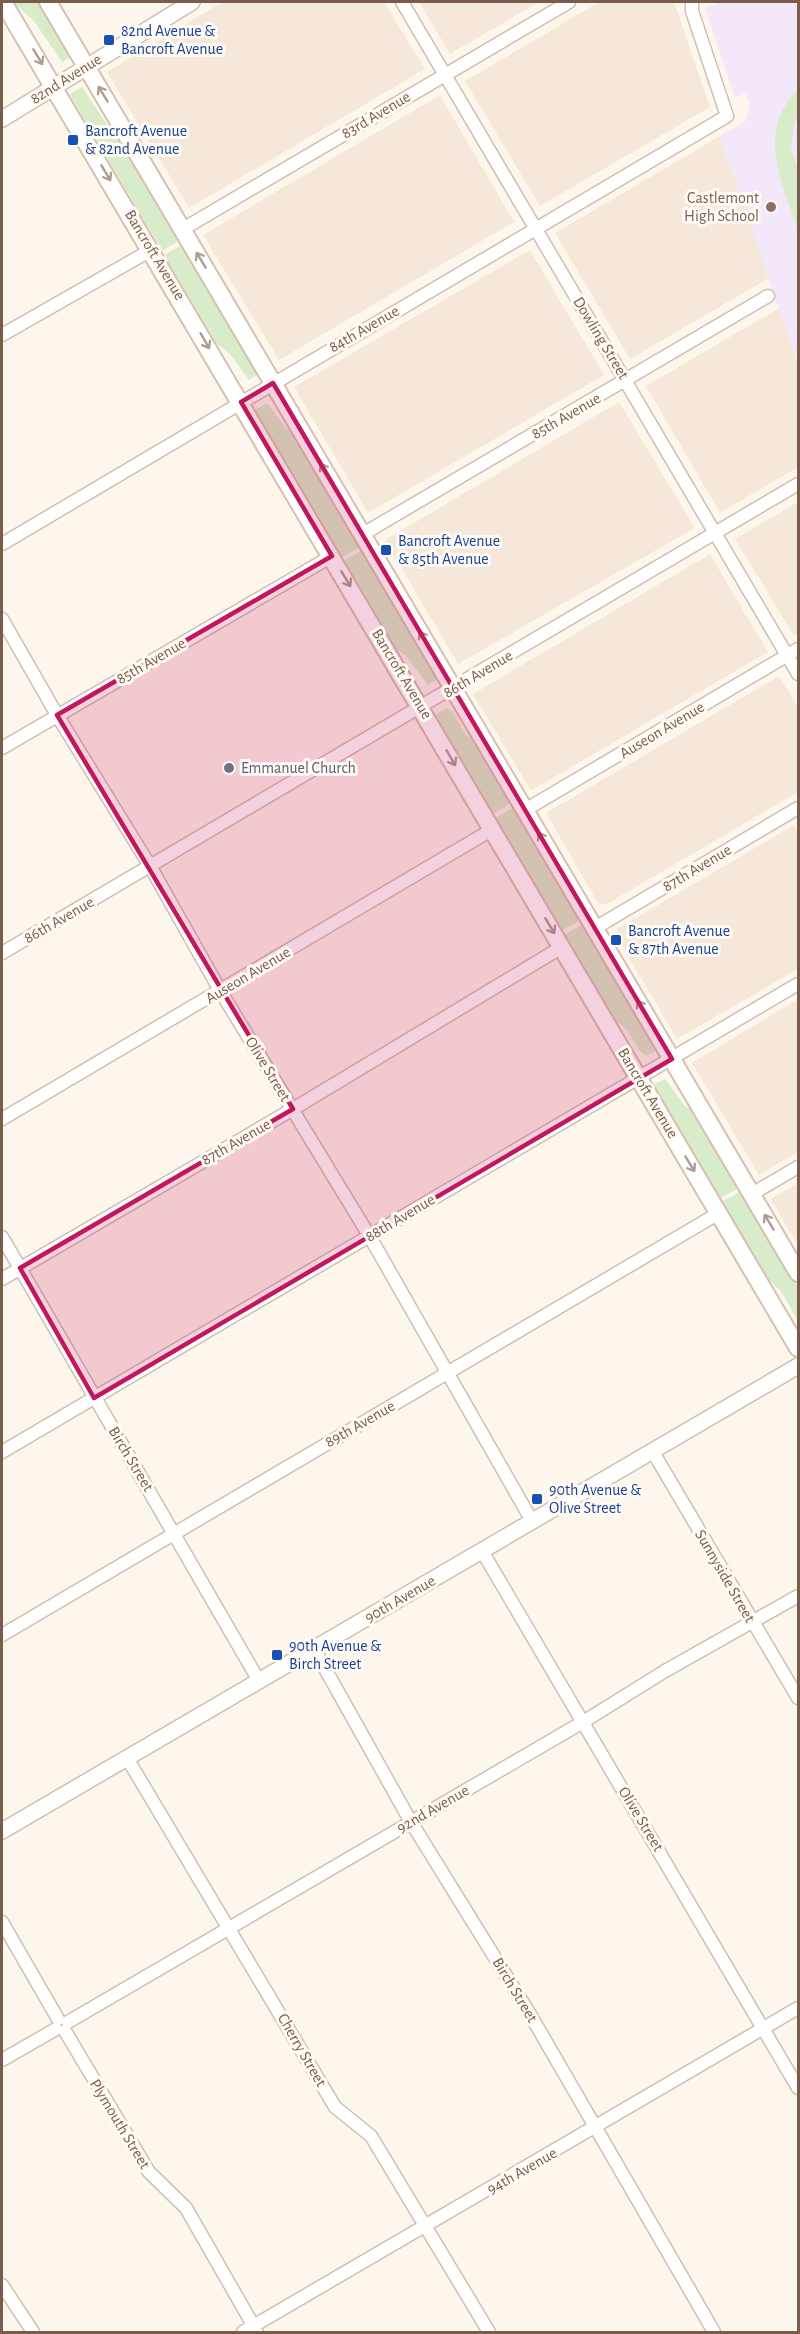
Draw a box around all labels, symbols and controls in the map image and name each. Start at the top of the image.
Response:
place label: 82nd Avenue & Bancroft Avenue [121,23,223,57]
marker: 82nd Avenue & Bancroft Avenue [102,33,116,47]
one-way arrow [32,48,44,65]
street label: 82nd Avenue [28,51,104,107]
one-way arrow [96,86,108,103]
street label: 83rd Avenue [339,88,413,142]
place label: Bancroft Avenue & 82nd Avenue [85,123,187,157]
marker: Bancroft Avenue & 82nd Avenue [66,133,80,147]
one-way arrow [100,164,112,181]
place label: Castlemont High School [684,190,759,224]
marker: Castlemont High School [764,200,778,214]
street label: Bancroft Avenue [122,207,188,303]
one-way arrow [195,252,207,269]
street label: Dowling Street [570,294,632,382]
street label: 84th Avenue [326,303,402,355]
one-way arrow [200,332,212,349]
street label: 85th Avenue [529,390,603,442]
one-way arrow [319,463,331,480]
place label: Bancroft Avenue & 85th Avenue [398,533,500,567]
marker: Bancroft Avenue & 85th Avenue [379,543,393,557]
one-way arrow [340,570,352,587]
street label: Bancroft Avenue [369,626,435,722]
one-way arrow [418,631,430,648]
street label: 85th Avenue [114,635,188,687]
street label: 86th Avenue [441,647,515,701]
street label: Auseon Avenue [617,699,707,761]
one-way arrow [446,750,458,767]
place label: Emmanuel Church [241,760,356,776]
marker: Emmanuel Church [222,761,236,775]
one-way arrow [537,832,549,849]
street label: 87th Avenue [660,841,734,895]
street label: 86th Avenue [21,894,97,946]
one-way arrow [545,917,557,934]
place label: Bancroft Avenue & 87th Avenue [628,923,730,957]
marker: Bancroft Avenue & 87th Avenue [609,933,623,947]
street label: Auseon Avenue [203,944,293,1006]
one-way arrow [636,1000,648,1017]
street label: Olive Street [243,1034,293,1104]
street label: Bancroft Avenue [615,1045,681,1141]
street label: 87th Avenue [199,1116,273,1168]
one-way arrow [684,1155,696,1172]
street label: 88th Avenue [363,1191,437,1245]
one-way arrow [762,1214,774,1231]
street label: 89th Avenue [322,1398,398,1450]
street label: Birch Street [105,1424,157,1494]
place label: 90th Avenue & Olive Street [549,1482,641,1516]
marker: 90th Avenue & Olive Street [530,1492,544,1506]
street label: Sunnyside Street [691,1527,758,1626]
street label: 90th Avenue [362,1572,438,1626]
place label: 90th Avenue & Birch Street [289,1638,381,1672]
marker: 90th Avenue & Birch Street [270,1648,284,1662]
street label: 92nd Avenue [394,1782,472,1836]
street label: Olive Street [616,1784,666,1854]
street label: Birch Street [489,1955,541,2025]
street label: Cherry Street [274,2011,329,2090]
street label: Plymouth Street [86,2076,153,2172]
street label: 94th Avenue [484,2145,560,2197]

